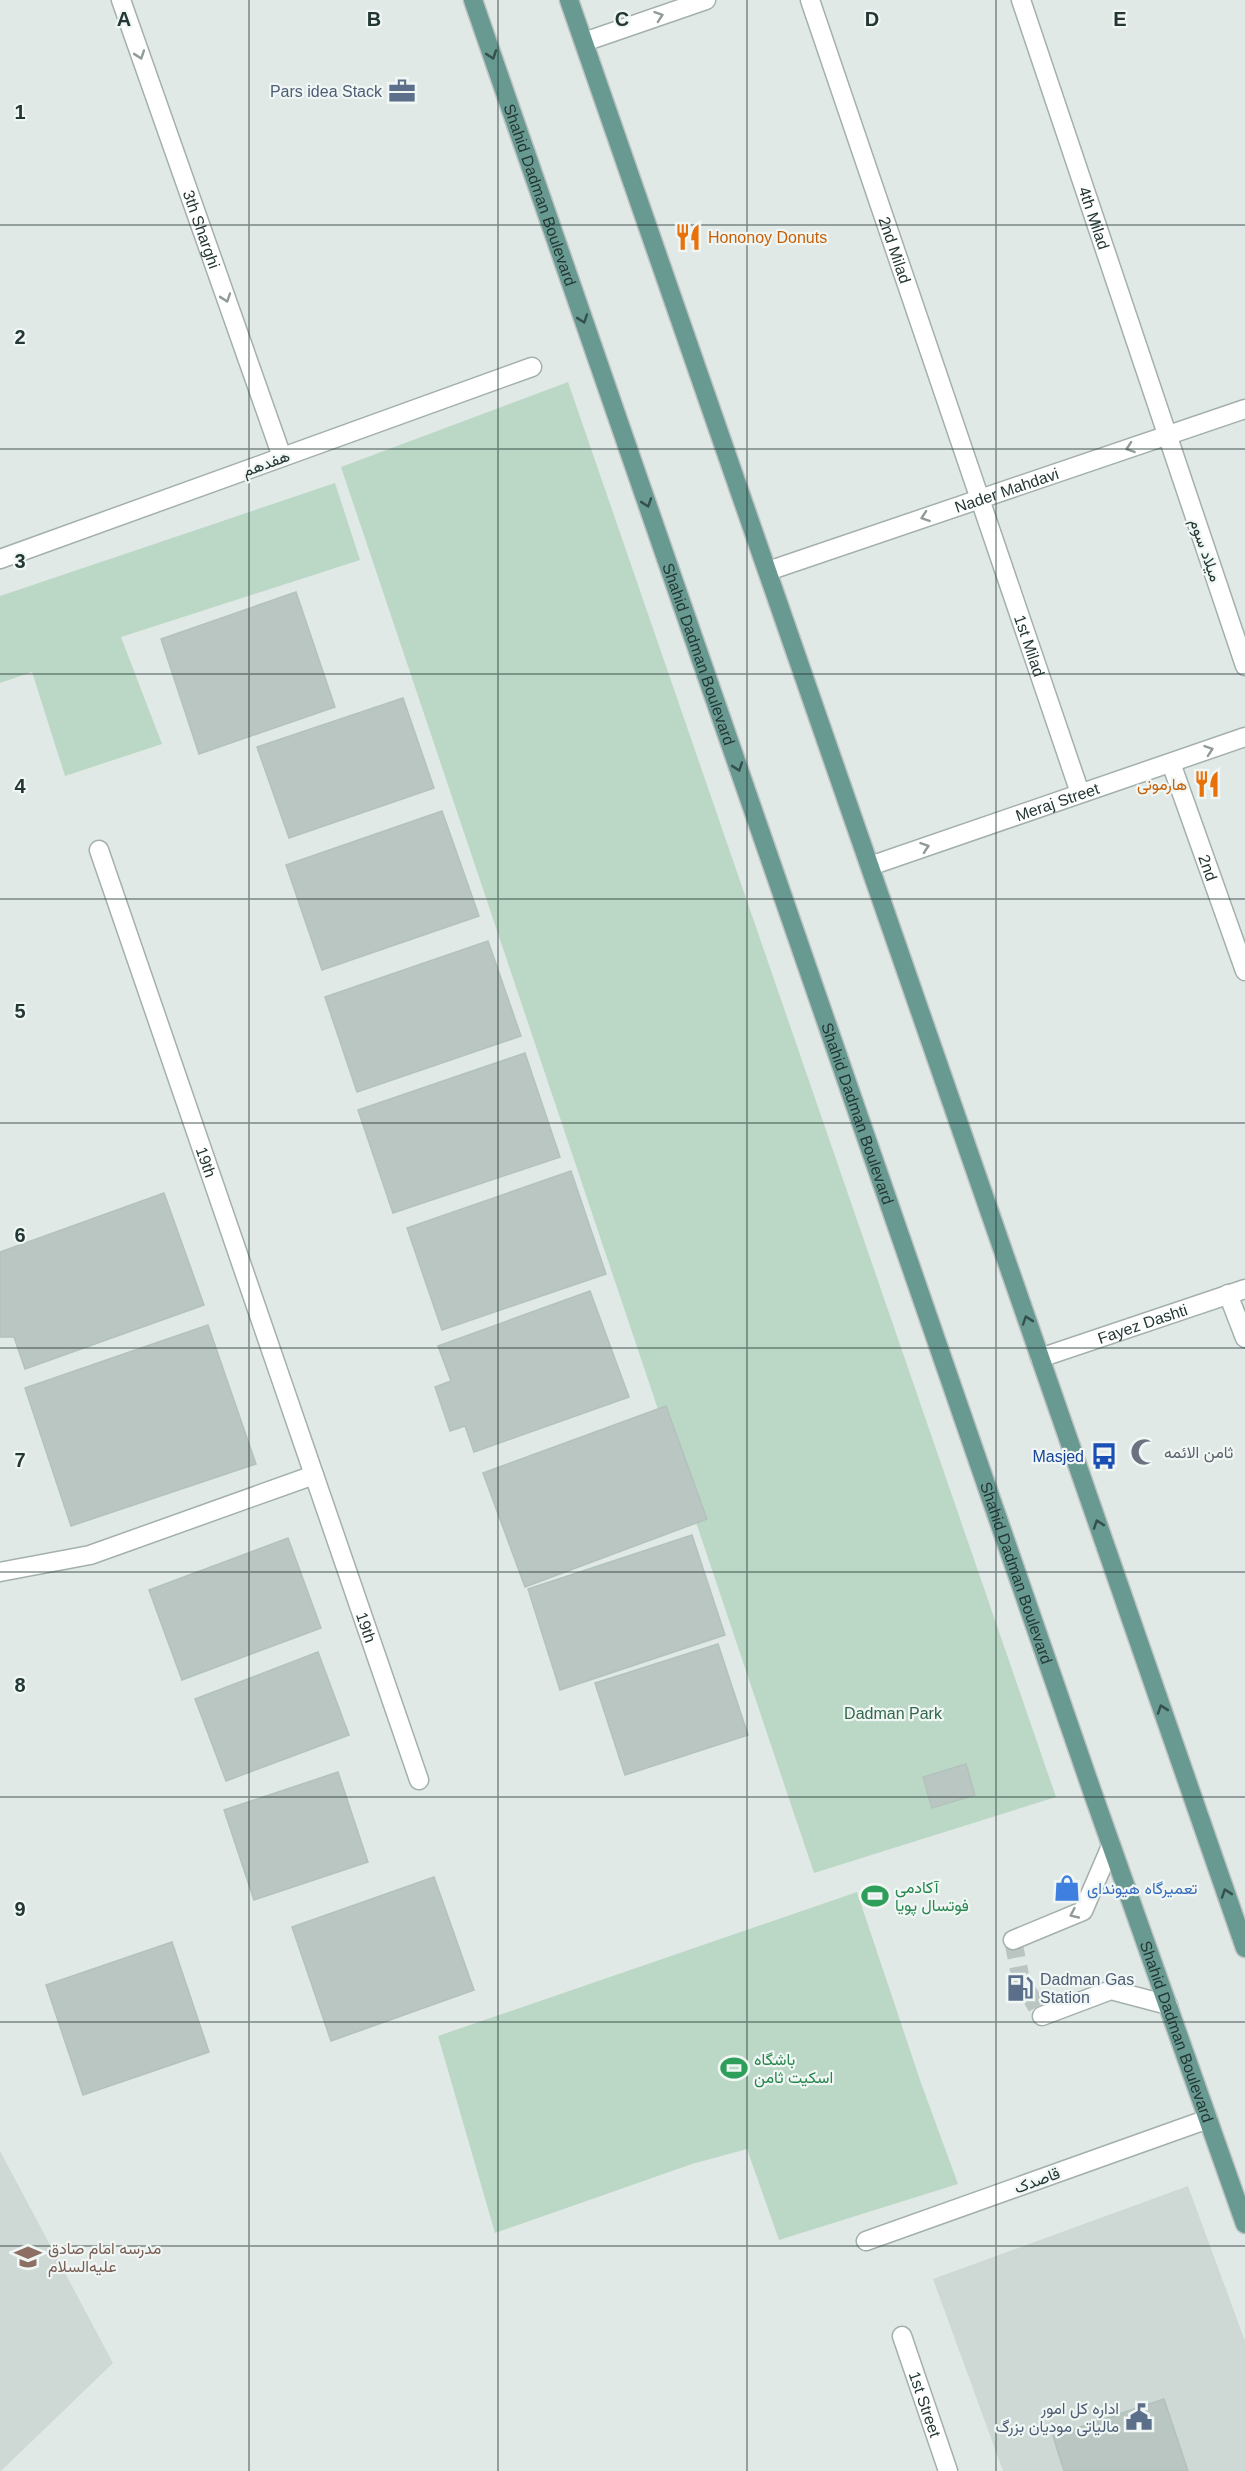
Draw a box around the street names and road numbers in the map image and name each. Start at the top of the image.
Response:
street label: Shahid Dadman Boulevard [501,102,579,288]
street label: 4th Milad [1075,185,1112,252]
street label: 3th Sharghi [180,188,223,271]
street label: 2nd Milad [875,214,914,286]
street label: هفدهم [240,447,293,482]
street label: Nader Mahdavi [953,465,1061,516]
street label: میلاد سوم [1185,517,1224,584]
street label: Shahid Dadman Boulevard [659,561,738,747]
street label: 1st Milad [1011,613,1048,679]
street label: Meraj Street [1013,780,1102,824]
street label: 2nd [1195,852,1220,883]
street label: Shahid Dadman Boulevard [818,1020,897,1207]
street label: 19th [193,1145,219,1180]
street label: Fayez Dashti [1096,1301,1190,1347]
street label: Shahid Dadman Boulevard [977,1480,1055,1666]
street label: 19th [353,1610,379,1645]
street label: Shahid Dadman Boulevard [1137,1939,1216,2125]
street label: قاصدک [1012,2164,1062,2197]
street label: 1st Street [906,2369,944,2440]

